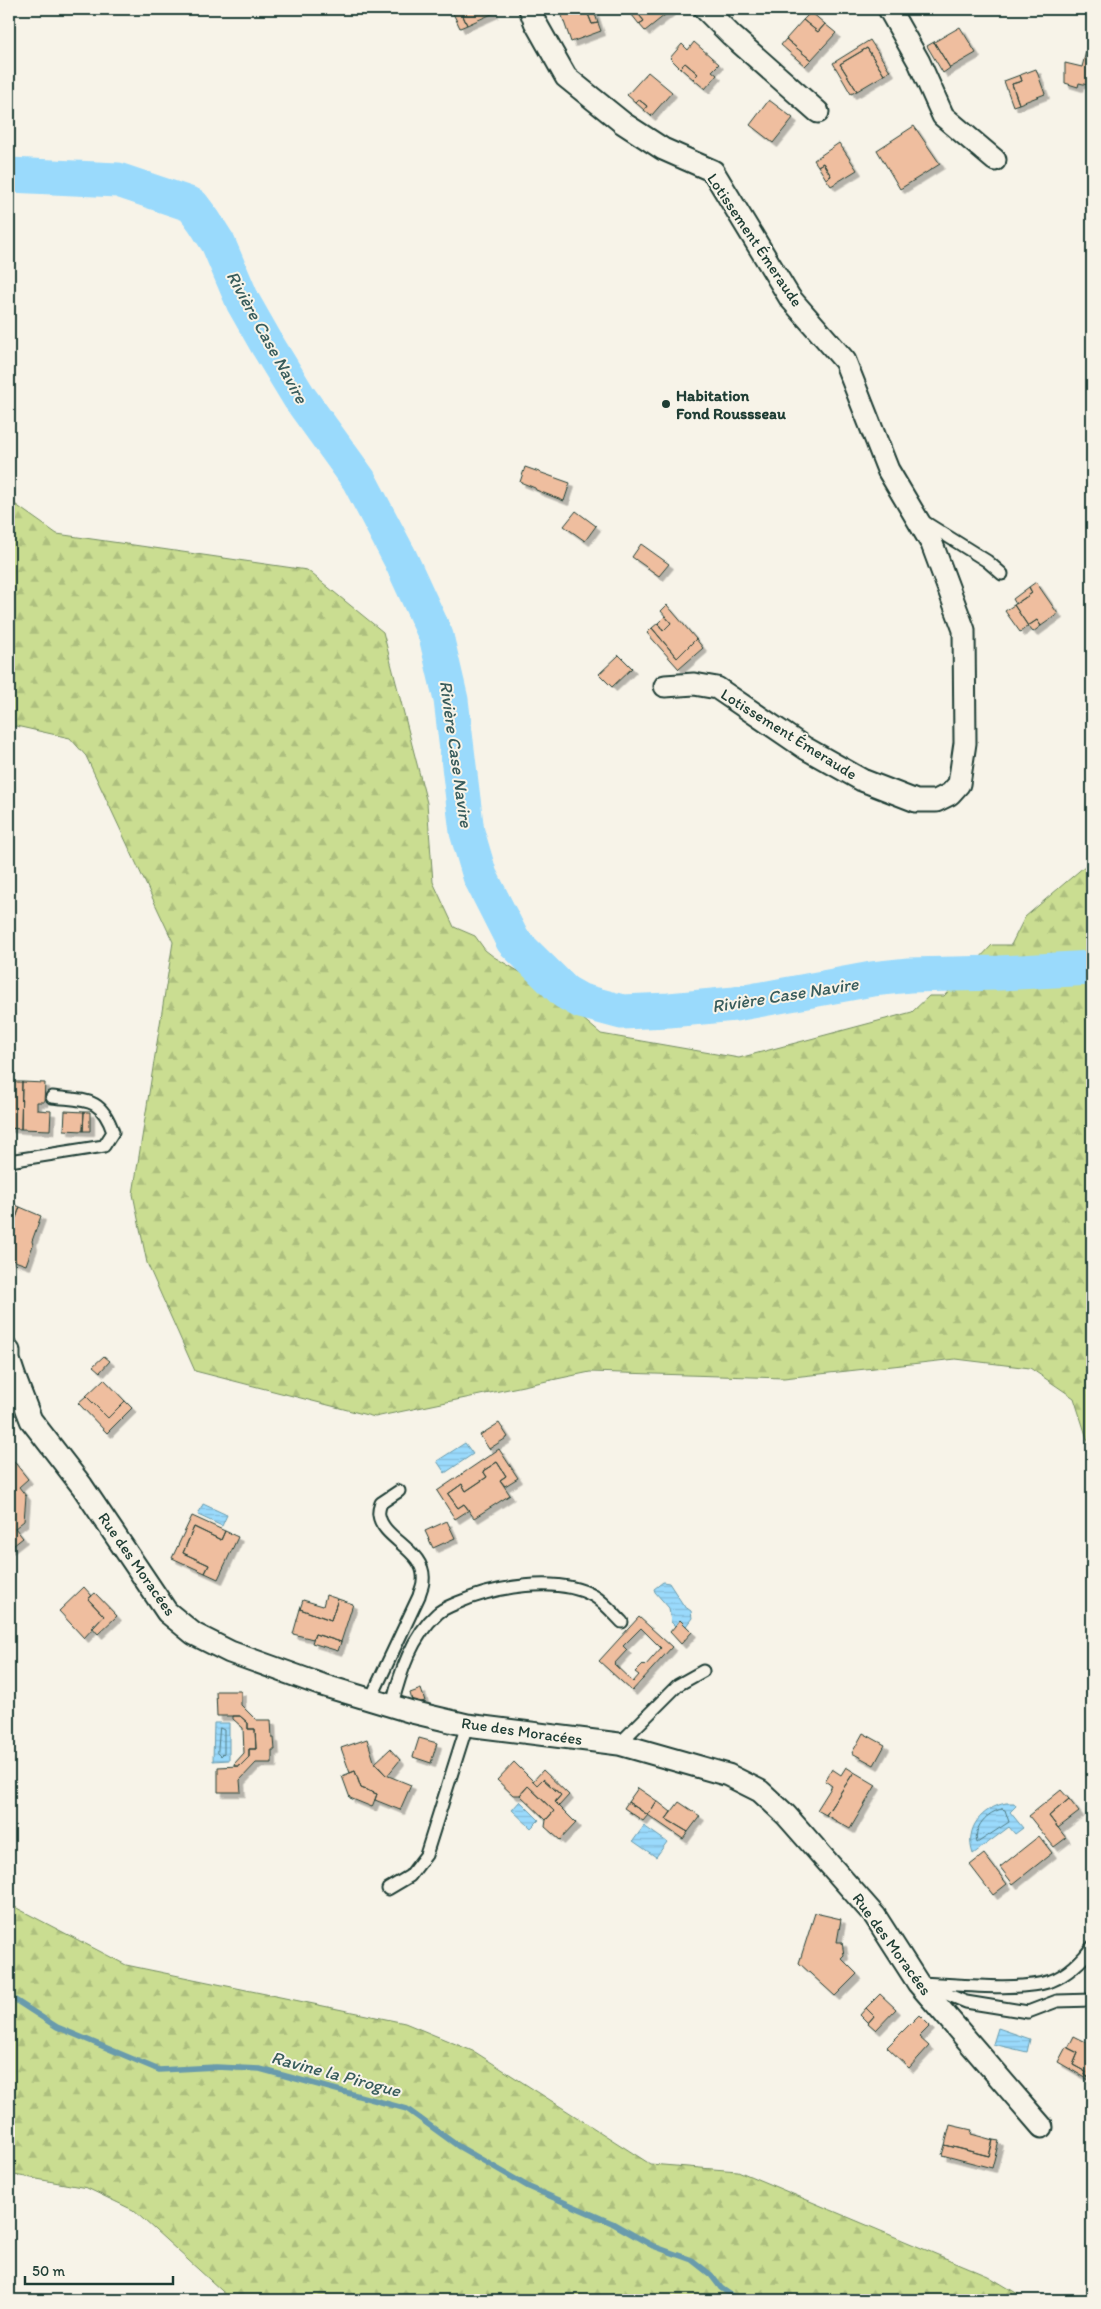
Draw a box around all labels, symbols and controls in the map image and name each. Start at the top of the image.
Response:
street label: Lotissement Émeraude [703,170,807,310]
water label: Rivière Case Navire [222,267,313,408]
place label: Habitation Fond Roussseau [676,386,786,423]
marker: Habitation Fond Roussseau [660,398,672,410]
water label: Rivière Case Navire [435,679,477,830]
street label: Lotissement Émeraude [717,684,861,784]
water label: Rivière Case Navire [710,972,861,1017]
street label: Rue des Moracées [94,1509,180,1619]
street label: Rue des Moracées [460,1713,584,1749]
street label: Rue des Moracées [848,1889,936,1999]
water label: Ravine la Pirogue [269,2046,404,2102]
scale bar [25,2254,172,2286]
text: 50 m [32,2262,65,2280]

